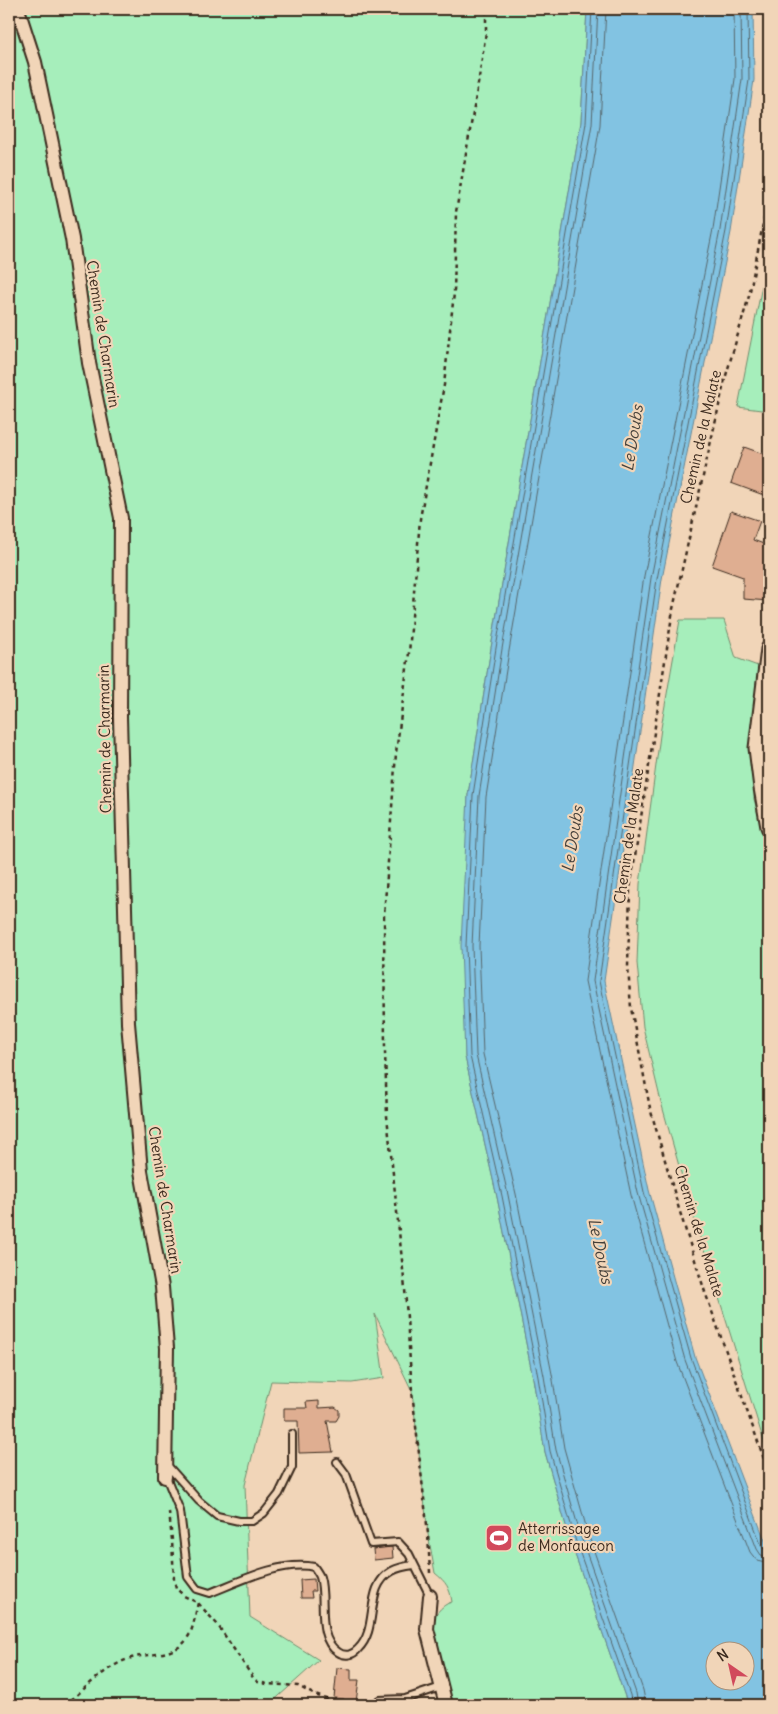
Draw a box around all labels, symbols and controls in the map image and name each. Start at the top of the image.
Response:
street label: Chemin de Charmarin [82,259,125,409]
street label: Chemin de la Malate [676,368,725,506]
water label: Le Doubs [617,403,647,472]
street label: Chemin de Charmarin [94,664,115,814]
street label: Chemin de la Malate [610,767,647,905]
water label: Le Doubs [557,804,587,873]
street label: Chemin de Charmarin [144,1125,187,1275]
street label: Chemin de la Malate [670,1163,729,1299]
water label: Le Doubs [584,1216,618,1286]
place label: Atterrissage de Monfaucon [518,1519,614,1555]
sports icon: Atterrissage de Monfaucon [484,1523,514,1553]
north arrow [706,1642,756,1692]
text: N [714,1645,732,1665]

